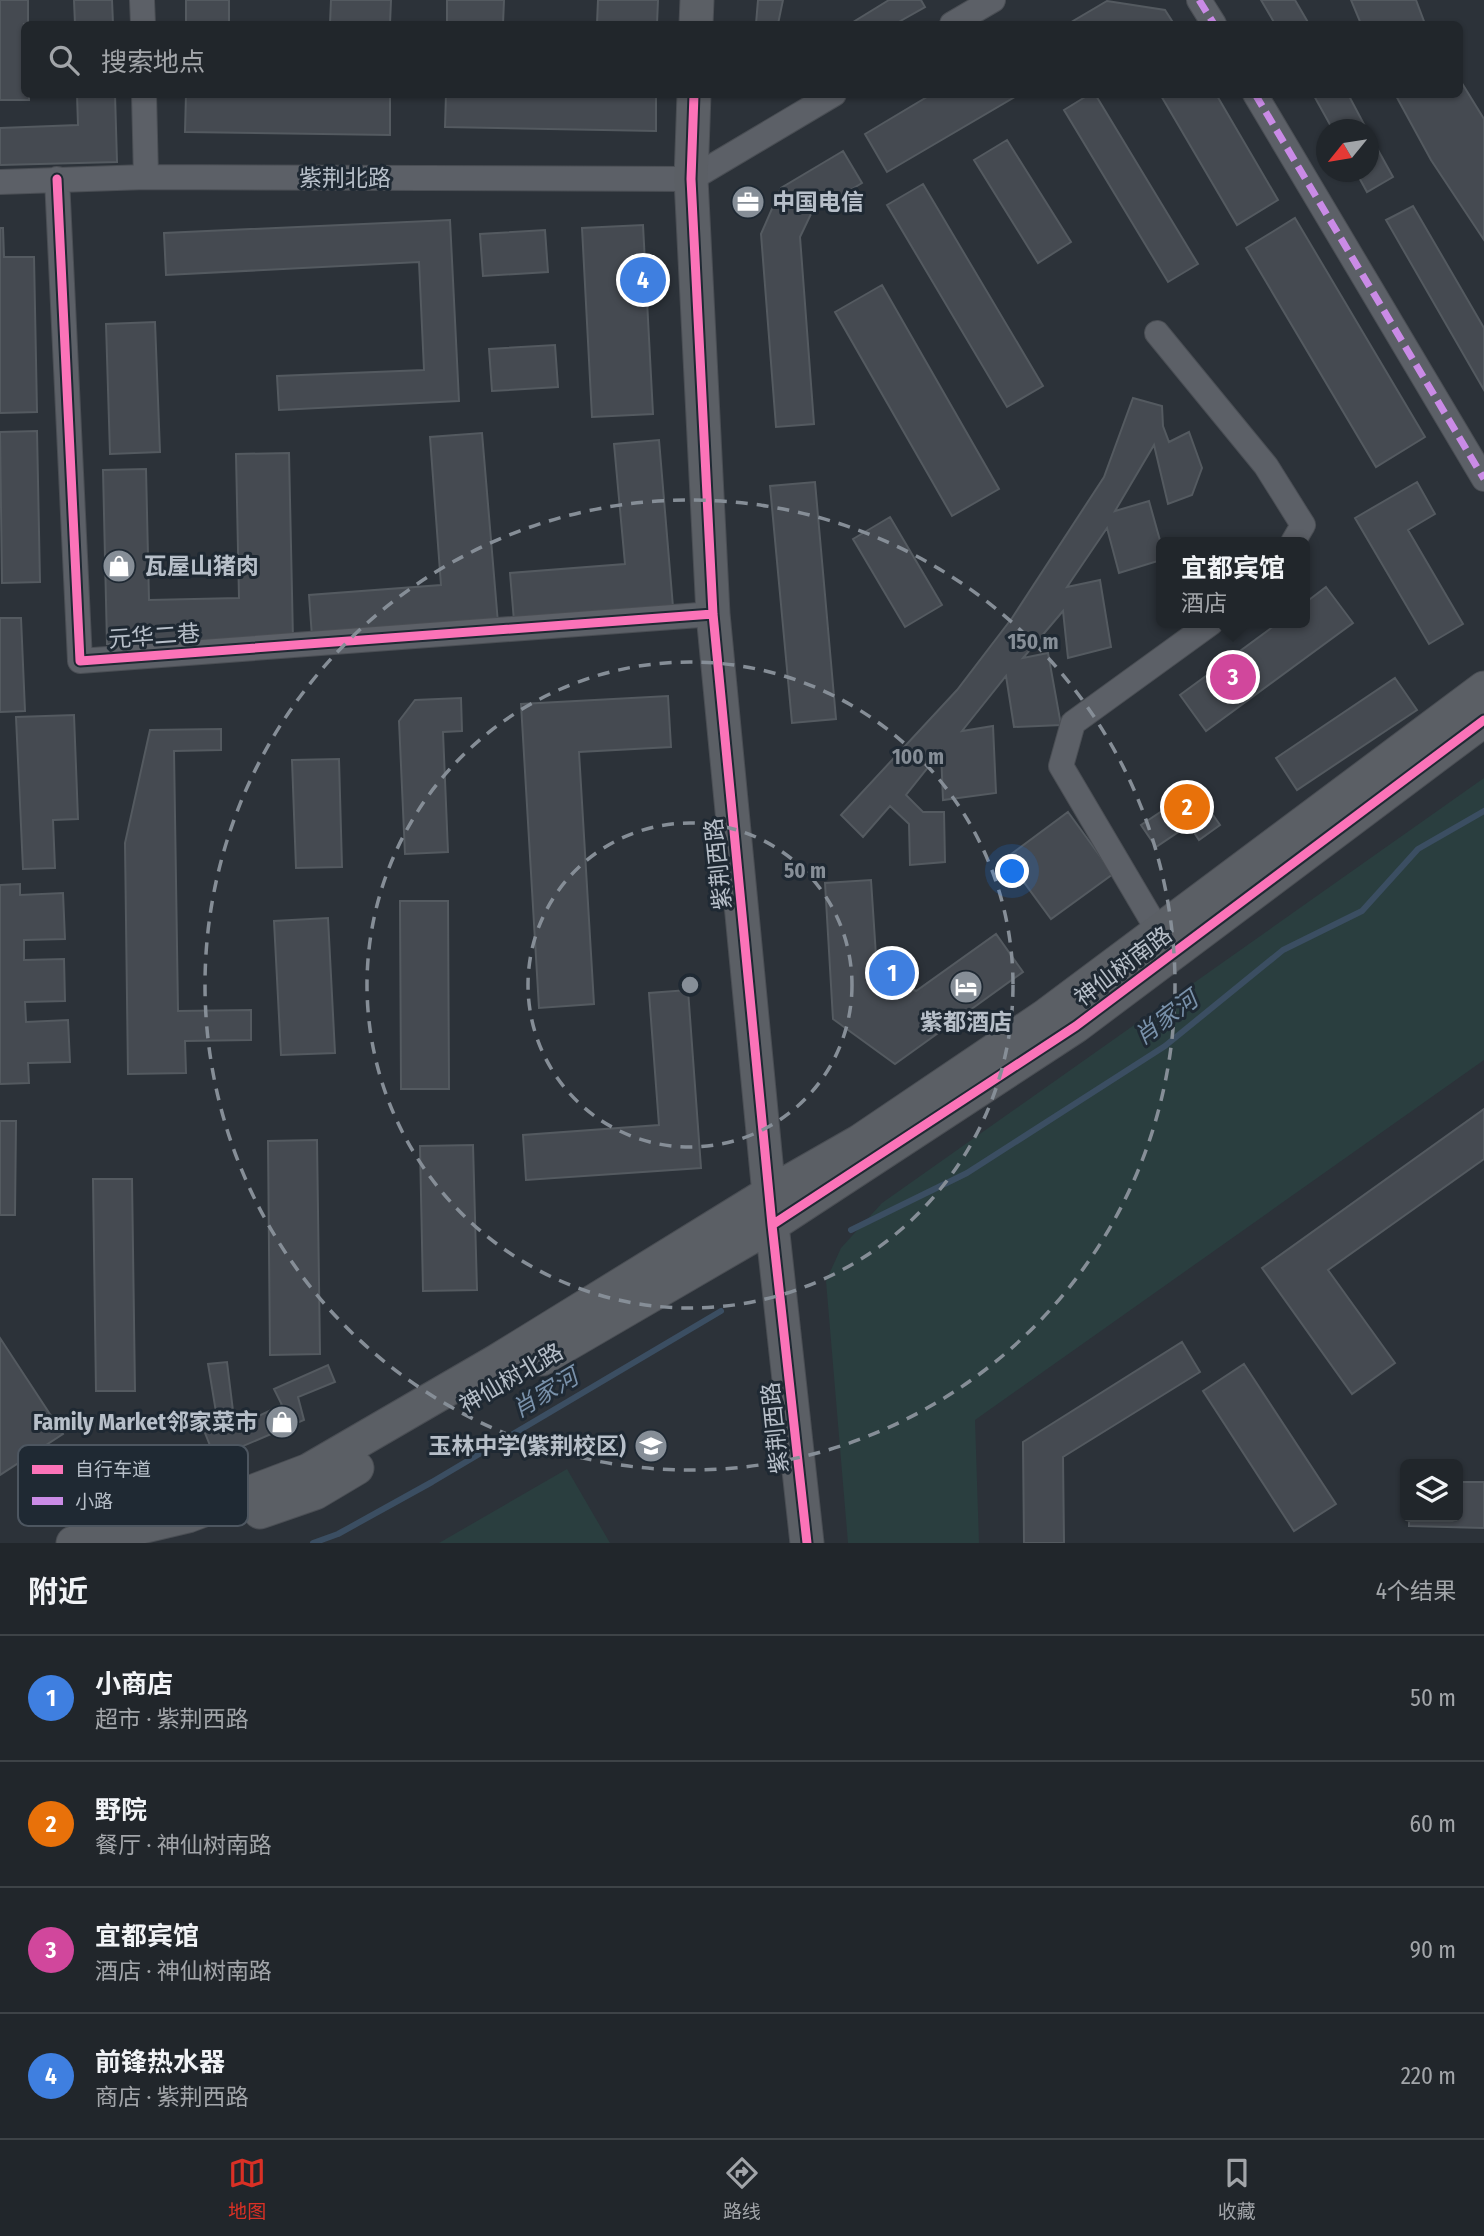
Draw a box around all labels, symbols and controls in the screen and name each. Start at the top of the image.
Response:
search box [21,21,1463,98]
icon: search [45,41,83,79]
text: 搜索地点 [101,47,205,78]
north arrow [1316,119,1379,182]
street label: 紫荆北路 [299,164,391,192]
office icon: 中国电信 [729,183,767,221]
place label: 中国电信 [772,188,864,216]
pin: 4 [620,254,666,306]
popup [1156,537,1310,628]
shop icon: 瓦屋山猪肉 [100,547,138,585]
place label: 瓦屋山猪肉 [144,552,259,580]
text: 宜都宾馆 [1181,553,1285,584]
text: 酒店 [1181,589,1227,617]
street label: 元华二巷 [107,619,201,653]
text: 150 m [1007,629,1059,655]
pin: 3 [1210,651,1256,703]
text: 100 m [892,744,944,770]
pin: 2 [1164,781,1210,833]
street label: 紫荆西路 [699,817,737,911]
your location [995,854,1029,888]
text: 50 m [784,858,826,884]
street label: 神仙树南路 [1069,920,1177,1012]
pin: 1 [869,947,915,999]
hotel icon: 紫都酒店 [947,968,985,1006]
centre of rings [678,973,702,997]
water label: 肖家河 [1129,983,1206,1051]
place label: 紫都酒店 [920,1008,1012,1036]
street label: 神仙树北路 [454,1337,568,1419]
water label: 肖家河 [507,1360,586,1424]
street label: 紫荆西路 [756,1381,794,1475]
shop icon: Family Market邻家菜市 [263,1403,301,1441]
place label: Family Market邻家菜市 [33,1408,258,1436]
school or university icon: 玉林中学(紫荆校区) [632,1427,670,1465]
place label: 玉林中学(紫荆校区) [428,1432,626,1460]
legend [18,1445,248,1526]
text: 自行车道 [75,1458,151,1481]
map controls [1400,1459,1463,1522]
button: layers [1400,1459,1463,1522]
text: 小路 [75,1490,113,1513]
text: 附近 [28,1574,88,1610]
text: 4个结果 [1376,1577,1456,1605]
text: 小商店 [95,1669,173,1700]
text: 1 [46,1684,56,1712]
text: 50 m [1410,1684,1456,1712]
text: 超市 · 紫荆西路 [95,1705,249,1733]
text: 野院 [95,1795,147,1826]
text: 2 [46,1810,56,1838]
text: 60 m [1410,1810,1456,1838]
text: 餐厅 · 神仙树南路 [95,1831,272,1859]
text: 宜都宾馆 [95,1921,199,1952]
text: 3 [46,1936,56,1964]
text: 90 m [1410,1936,1456,1964]
text: 酒店 · 神仙树南路 [95,1957,272,1985]
text: 前锋热水器 [95,2047,225,2078]
text: 4 [45,2062,57,2090]
text: 220 m [1401,2062,1456,2090]
text: 商店 · 紫荆西路 [95,2083,249,2111]
tab: 地图 [228,2154,266,2223]
tab: 路线 [723,2154,761,2223]
tab: 收藏 [1218,2154,1256,2223]

